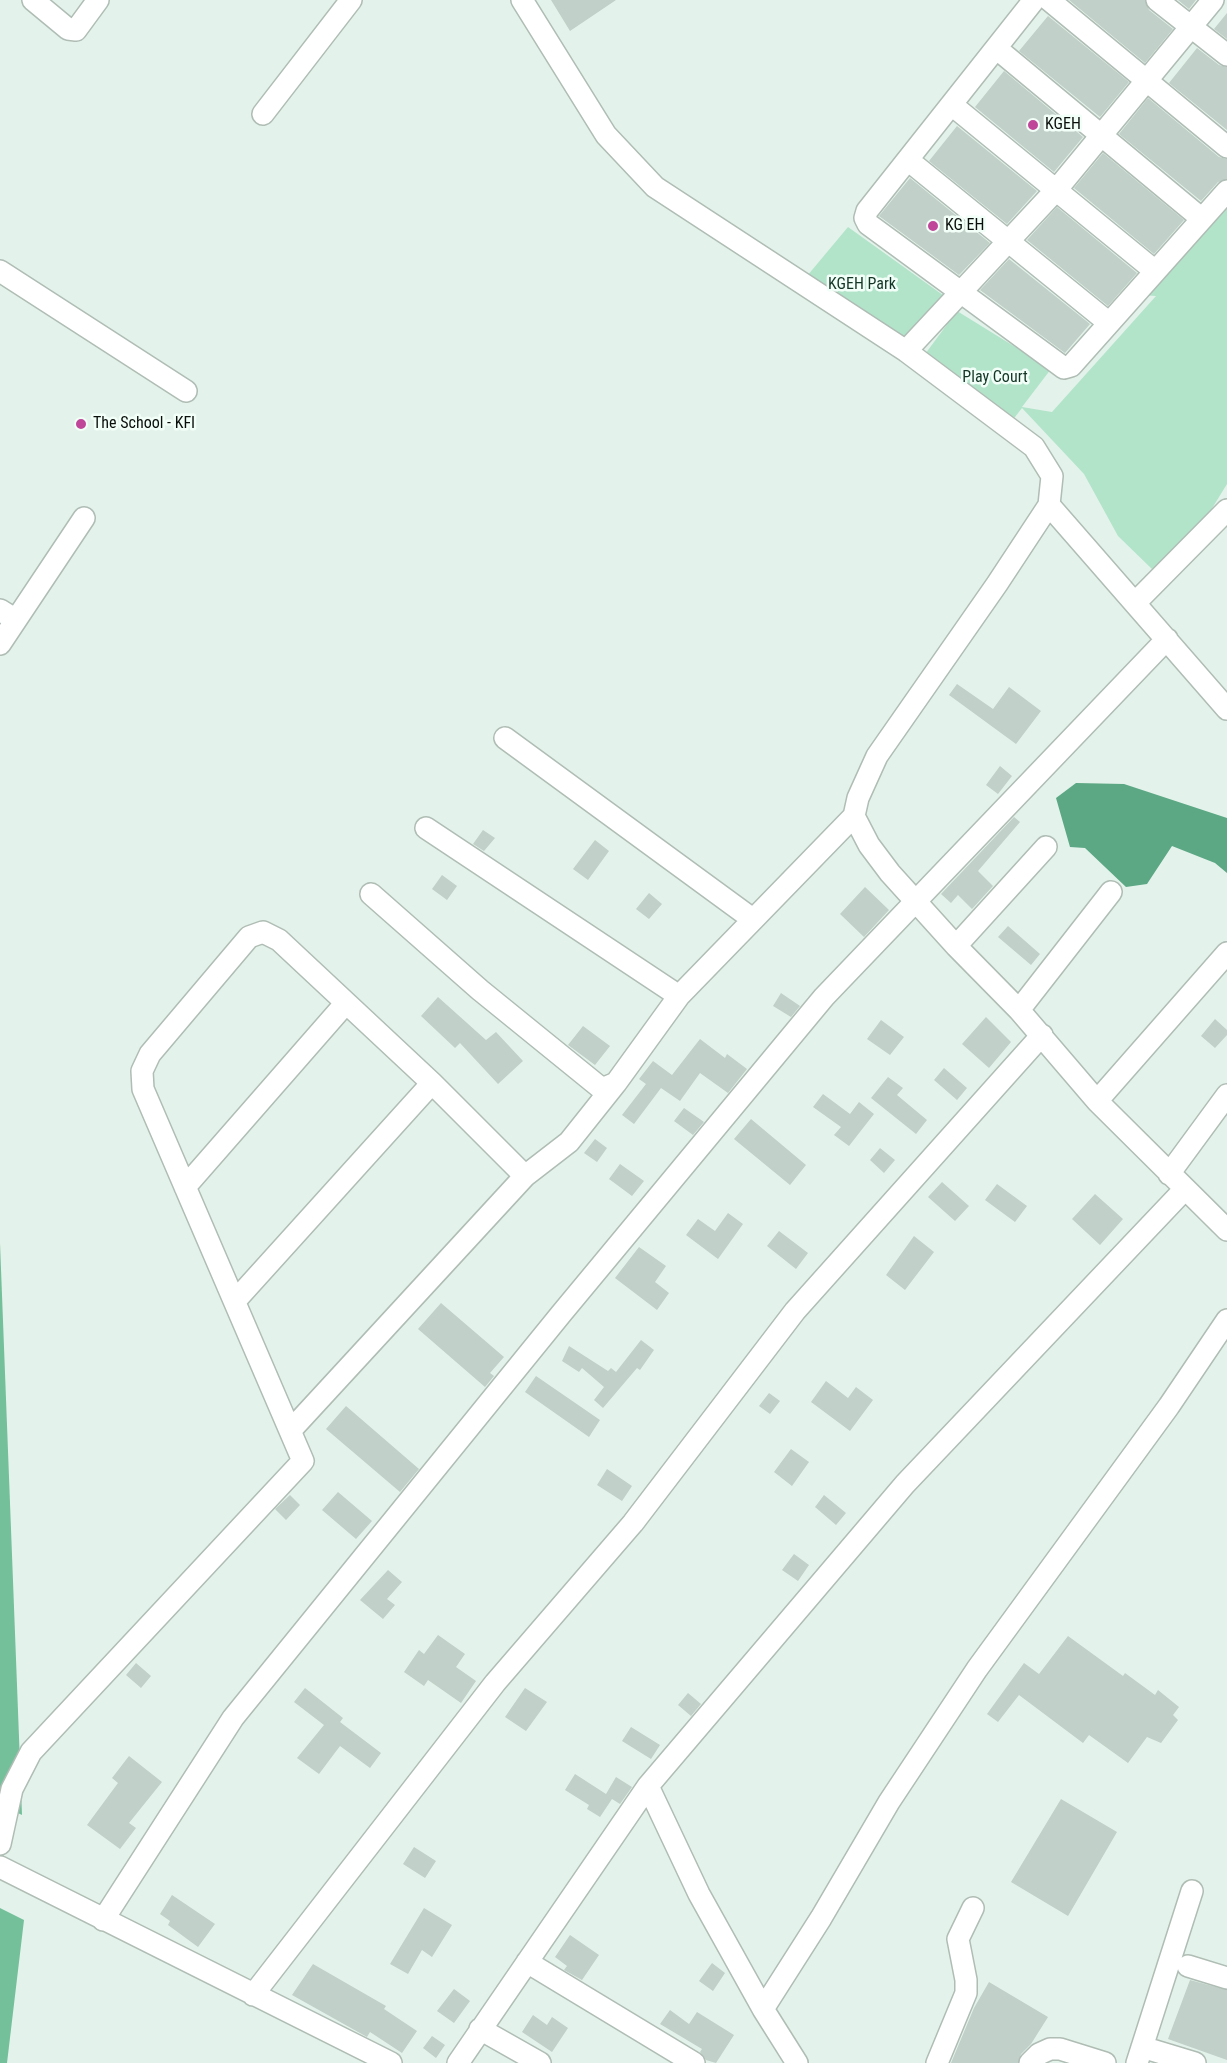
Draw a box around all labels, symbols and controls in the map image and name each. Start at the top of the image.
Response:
place label: KGEH [1045,115,1081,135]
marker: KGEH [1026,118,1040,132]
place label: KG EH [945,216,984,236]
marker: KG EH [926,219,940,233]
park label: KGEH Park [828,275,896,295]
park label: Play Court [962,368,1028,388]
place label: The School - KFI [93,414,195,434]
marker: The School - KFI [74,417,88,431]

